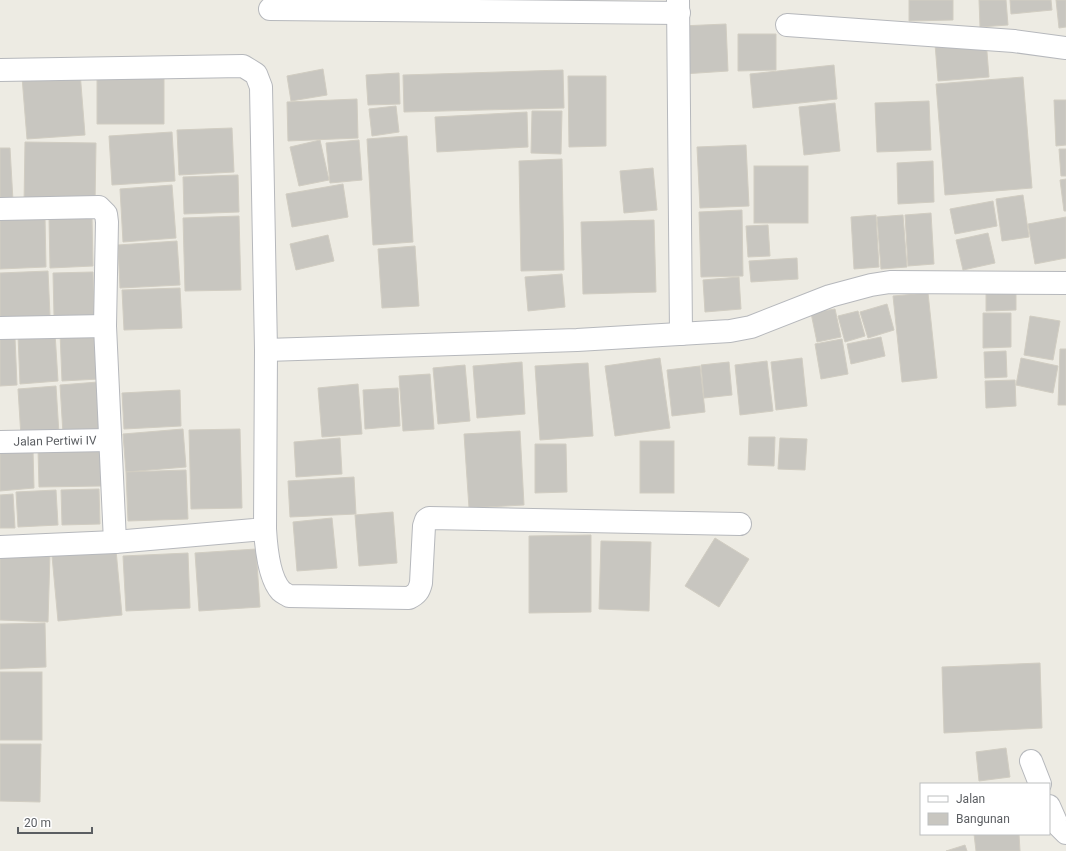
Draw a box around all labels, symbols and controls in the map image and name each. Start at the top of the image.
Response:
street label: Jalan Pertiwi IV [13,433,97,449]
legend [920,783,1050,835]
text: Jalan [956,792,985,806]
scale bar [18,809,92,835]
text: Bangunan [956,812,1010,826]
text: 20 m [24,816,51,830]

